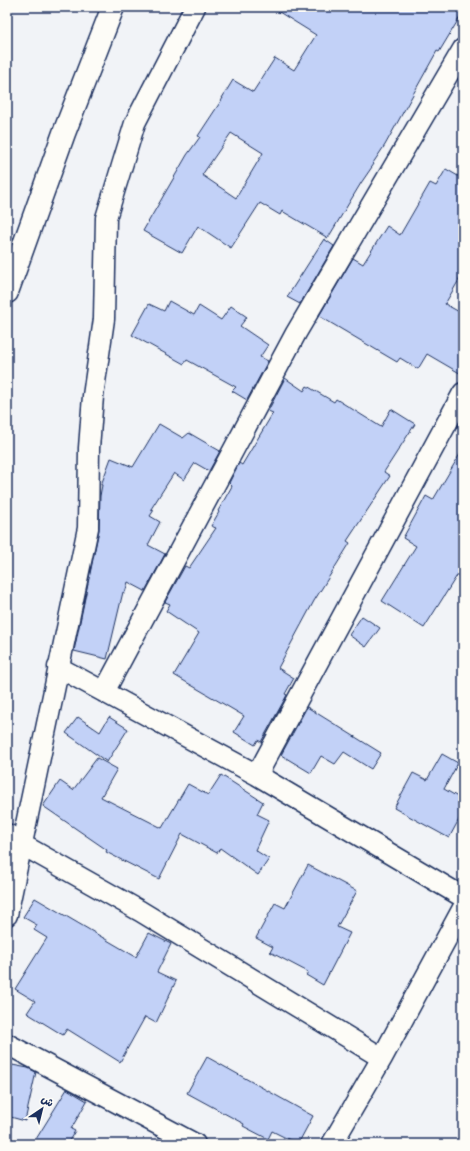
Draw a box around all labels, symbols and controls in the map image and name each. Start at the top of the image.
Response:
north arrow [22,1089,62,1129]
text: ش [38,1092,57,1111]

